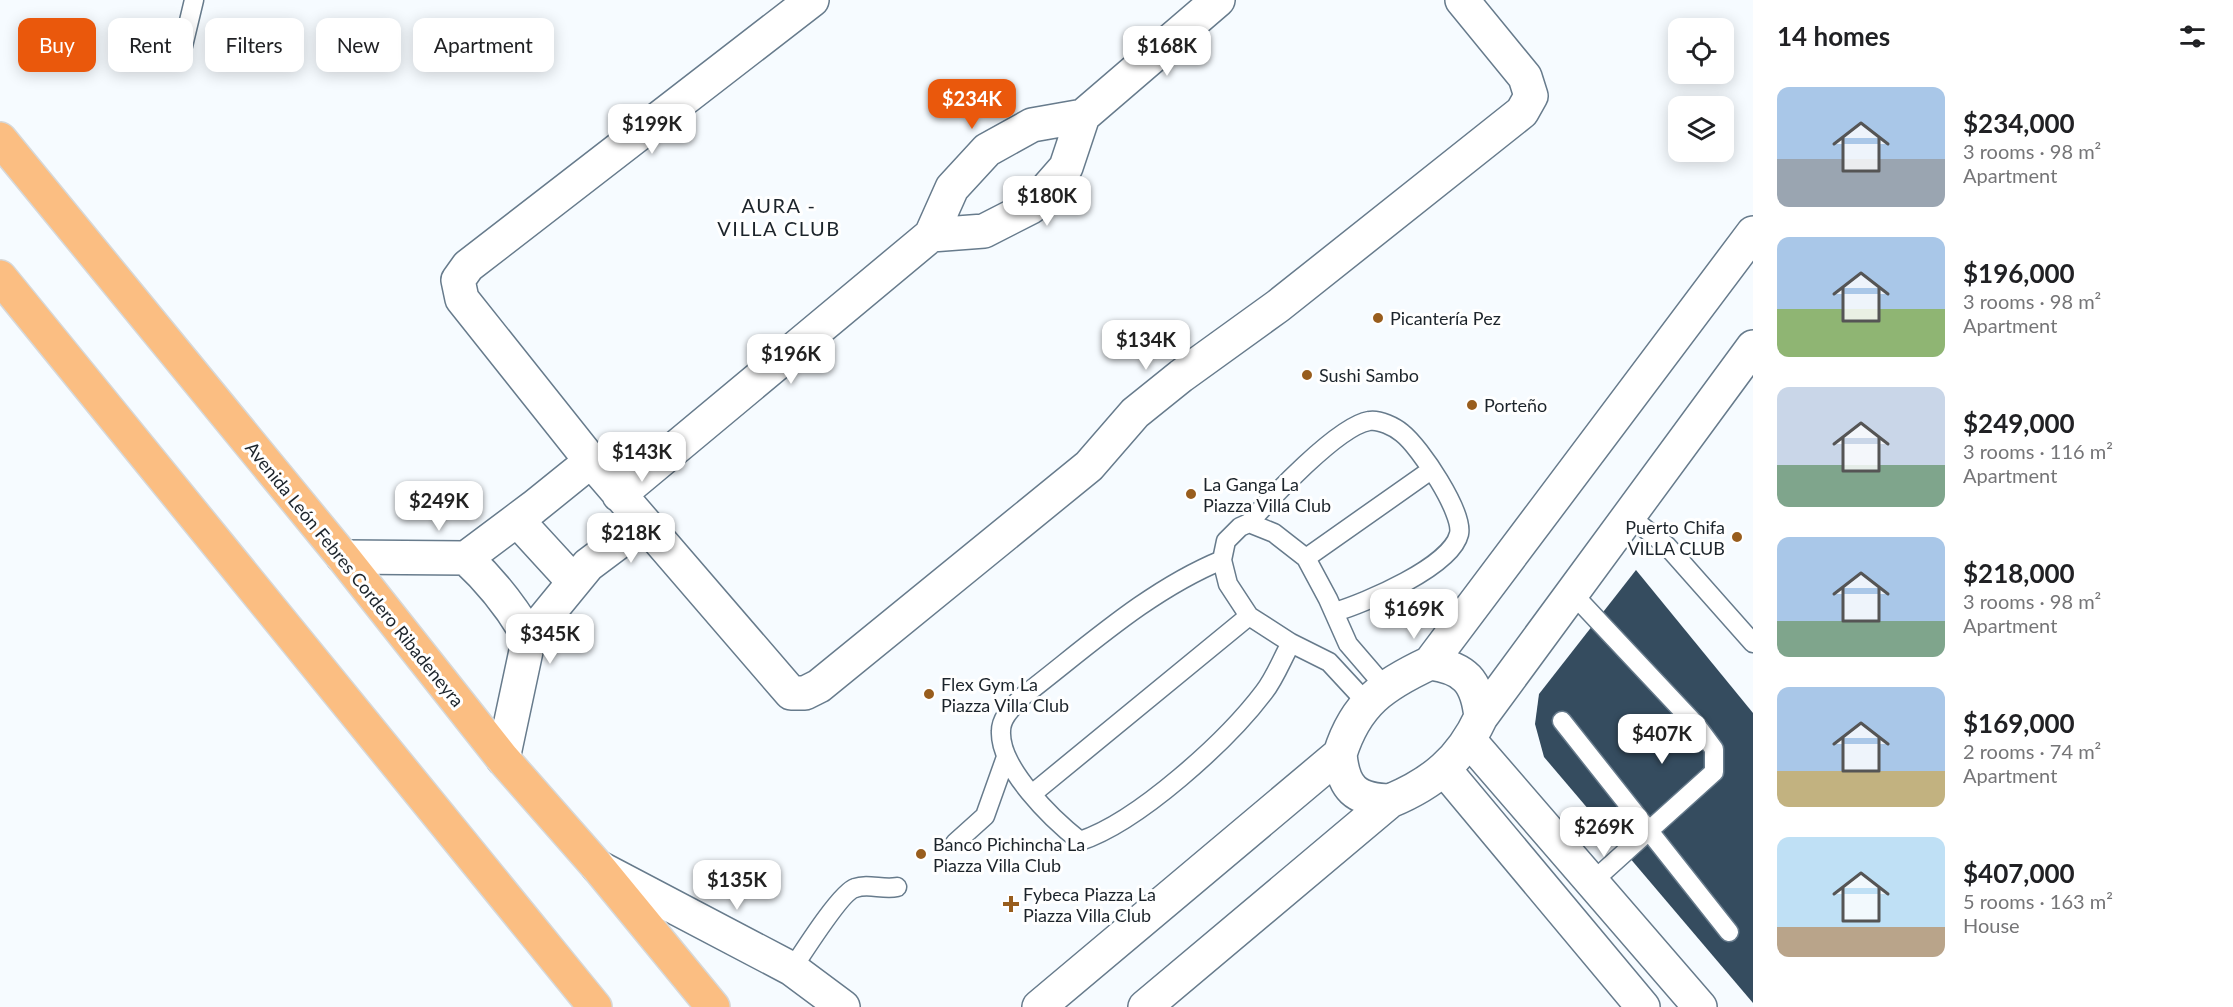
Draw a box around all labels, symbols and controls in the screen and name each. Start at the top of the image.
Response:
chip: Buy [18,18,96,72]
chip: Rent [108,18,193,72]
chip: Filters [205,18,304,72]
chip: New [316,18,401,72]
chip: Apartment [413,18,554,72]
map controls [1668,18,1734,162]
button: locate [1668,18,1734,84]
text: 14 homes [1777,20,1890,52]
icon: filters [2176,20,2209,53]
pin: $168K [1125,26,1209,77]
text: $168K [1137,33,1197,57]
pin: $234K [930,79,1014,130]
text: $234K [942,86,1002,110]
button: layers [1668,96,1734,162]
pin: $199K [610,104,694,155]
text: $234,000 [1963,107,2075,139]
text: $199K [622,111,682,135]
icon: home [1825,111,1897,183]
text: 3 rooms · 98 m² [1963,139,2101,163]
text: Apartment [1963,163,2057,187]
pin: $180K [1005,176,1089,227]
text: $180K [1017,183,1077,207]
district label: AURA - VILLA CLUB [717,193,841,240]
text: $196,000 [1963,257,2075,289]
icon: home [1825,261,1897,333]
text: 3 rooms · 98 m² [1963,289,2101,313]
place label: Picantería Pez [1390,307,1501,329]
marker: Picantería Pez [1371,311,1385,325]
text: Apartment [1963,313,2057,337]
pin: $134K [1104,320,1188,371]
text: $134K [1116,327,1176,351]
pin: $196K [749,334,833,385]
text: $196K [761,341,821,365]
place label: Sushi Sambo [1319,364,1419,386]
marker: Sushi Sambo [1300,368,1314,382]
place label: Porteño [1484,394,1547,416]
marker: Porteño [1465,398,1479,412]
text: $249,000 [1963,407,2075,439]
icon: home [1825,411,1897,483]
pin: $143K [600,432,684,483]
street label: Avenida León Febres Cordero Ribadeneyra [241,437,469,711]
text: $143K [612,439,672,463]
text: 3 rooms · 116 m² [1963,439,2113,463]
text: Apartment [1963,463,2057,487]
place label: La Ganga La Piazza Villa Club [1203,473,1331,516]
pin: $249K [397,481,481,532]
marker: La Ganga La Piazza Villa Club [1184,487,1198,501]
text: $249K [409,488,469,512]
pin: $218K [589,513,673,564]
place label: Puerto Chifa VILLA CLUB [1625,516,1725,559]
text: $218K [601,520,661,544]
marker: Puerto Chifa VILLA CLUB [1730,530,1744,544]
text: $218,000 [1963,557,2075,589]
icon: home [1825,561,1897,633]
pin: $169K [1372,589,1456,640]
text: 3 rooms · 98 m² [1963,589,2101,613]
text: $169K [1384,596,1444,620]
text: Apartment [1963,613,2057,637]
pin: $345K [508,614,592,665]
text: $345K [520,621,580,645]
place label: Flex Gym La Piazza Villa Club [941,673,1069,716]
marker: Flex Gym La Piazza Villa Club [922,687,936,701]
text: $169,000 [1963,707,2075,739]
icon: home [1825,711,1897,783]
pin: $407K [1620,714,1704,765]
text: $407K [1632,721,1692,745]
text: 2 rooms · 74 m² [1963,739,2101,763]
text: Apartment [1963,763,2057,787]
pin: $269K [1562,807,1646,858]
text: $269K [1574,814,1634,838]
place label: Banco Pichincha La Piazza Villa Club [933,833,1085,876]
marker: Banco Pichincha La Piazza Villa Club [914,847,928,861]
text: $407,000 [1963,857,2075,889]
pin: $135K [695,860,779,911]
icon: home [1825,861,1897,933]
text: $135K [707,867,767,891]
place label: Fybeca Piazza La Piazza Villa Club [1023,883,1156,926]
text: 5 rooms · 163 m² [1963,889,2113,913]
marker: Fybeca Piazza La Piazza Villa Club [1004,897,1018,911]
text: House [1963,913,2020,937]

